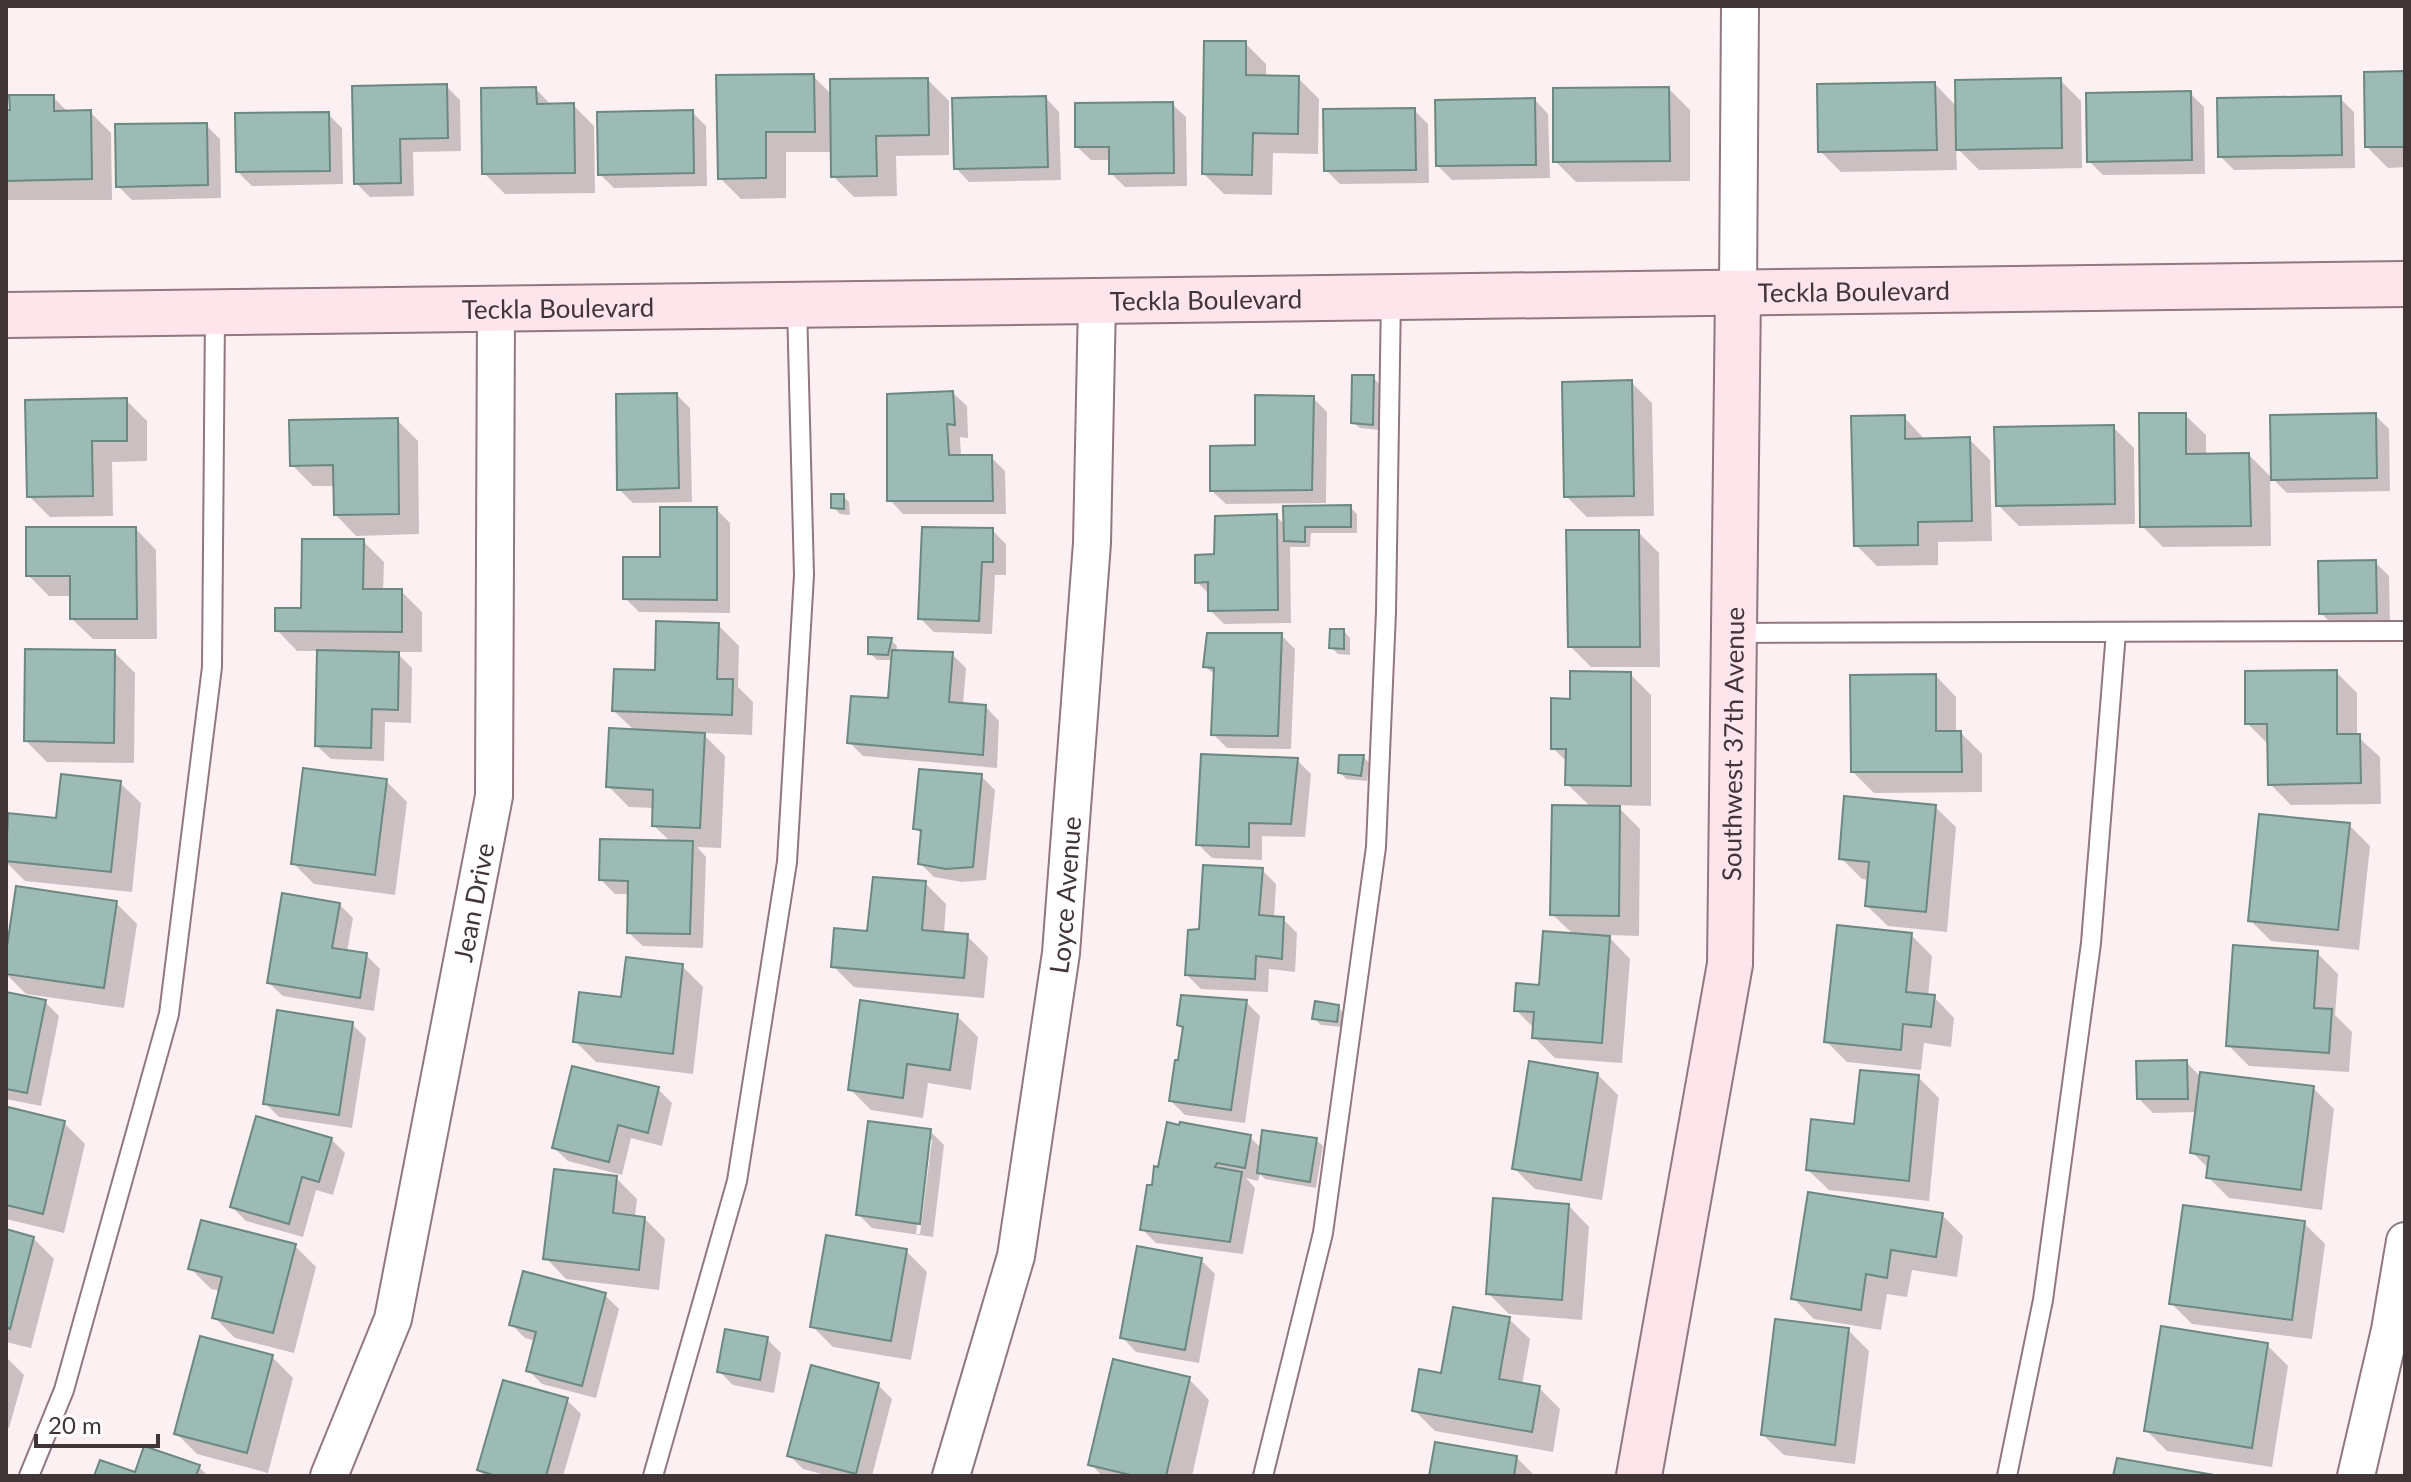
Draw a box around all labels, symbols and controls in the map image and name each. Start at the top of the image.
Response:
street label: Teckla Boulevard [1757,274,1950,308]
street label: Teckla Boulevard [1110,282,1302,317]
street label: Teckla Boulevard [462,291,654,325]
street label: Southwest 37th Avenue [1715,607,1750,881]
street label: Loyce Avenue [1042,815,1087,976]
street label: Jean Drive [446,840,501,964]
scale bar [36,1398,158,1448]
text: 20 m [48,1410,102,1439]

